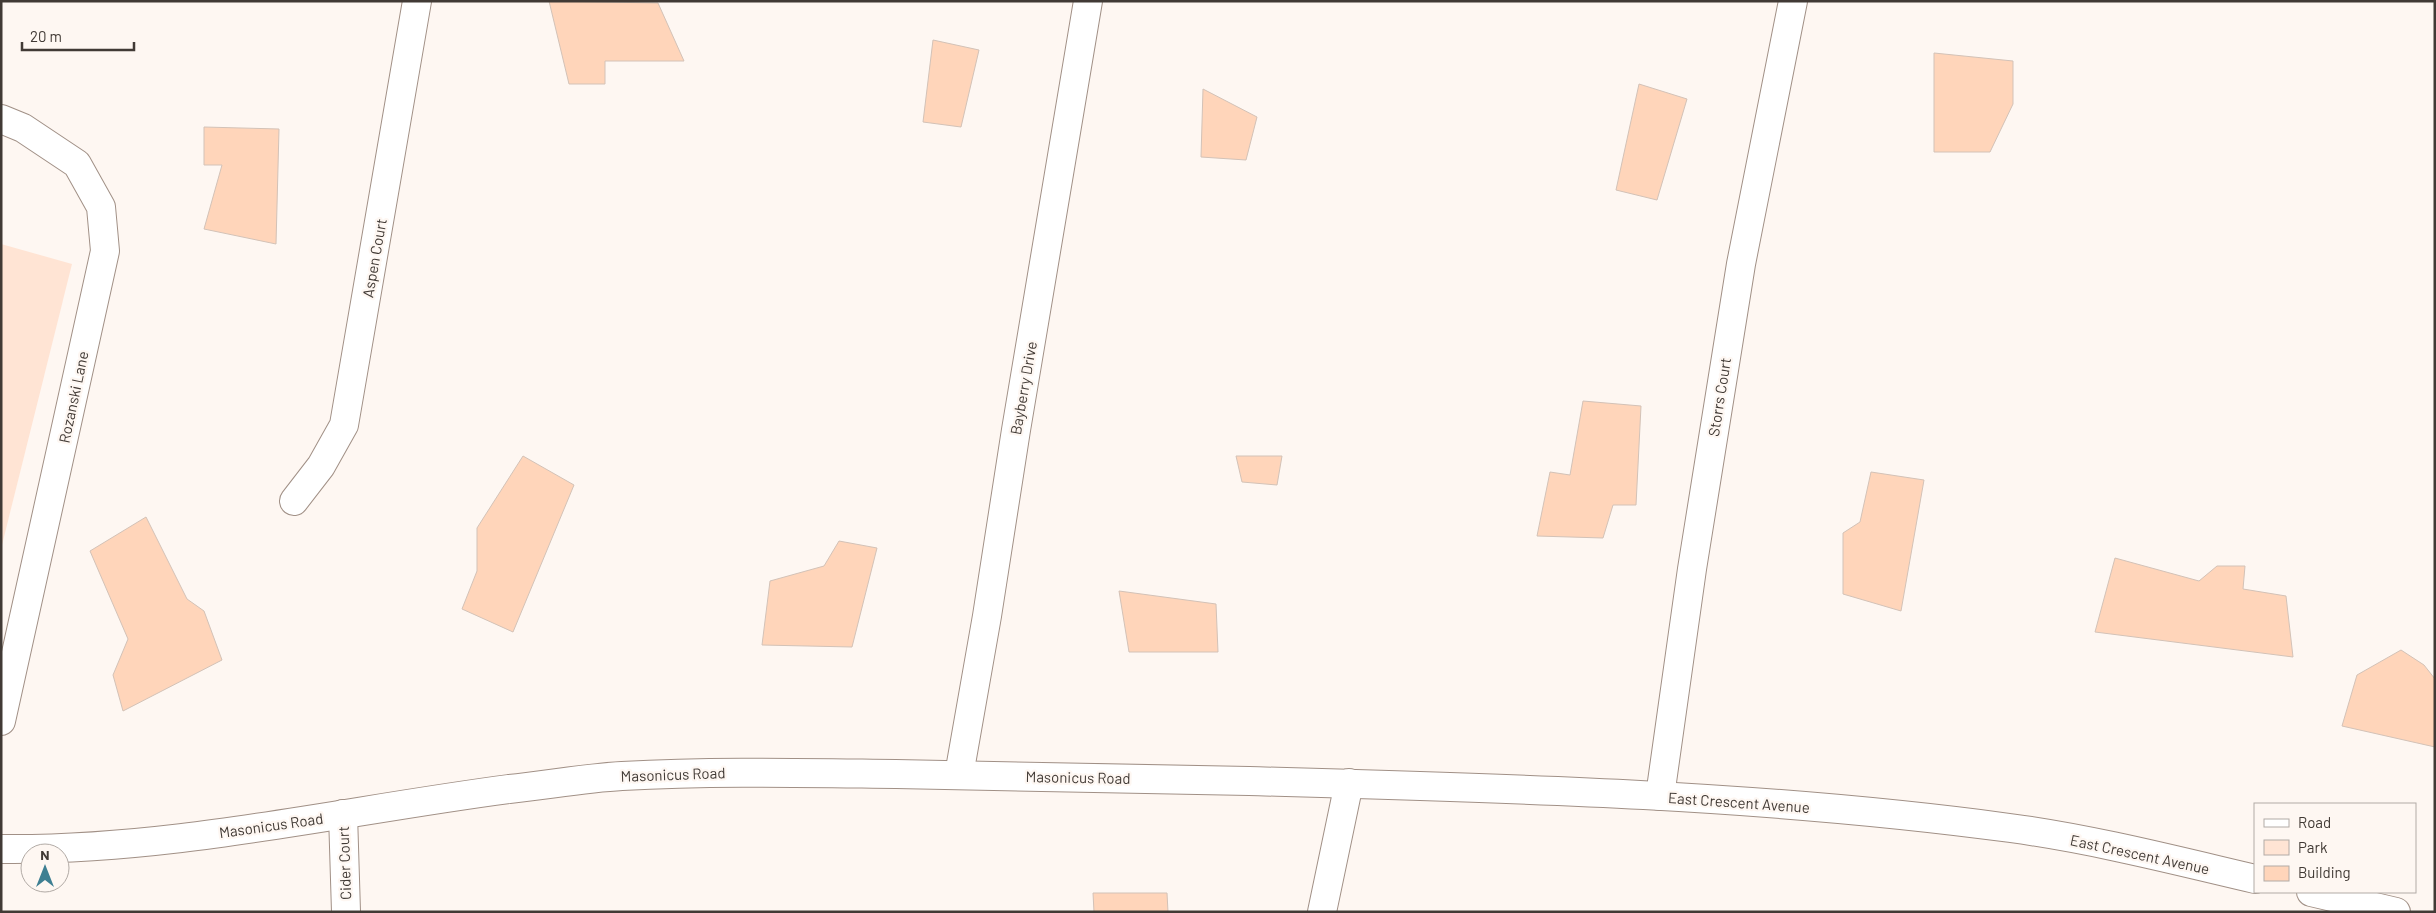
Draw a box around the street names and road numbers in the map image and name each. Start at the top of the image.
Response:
street label: Aspen Court [358,217,390,299]
street label: Bayberry Drive [1006,340,1040,436]
street label: Rozanski Lane [54,349,92,445]
street label: Storrs Court [1704,356,1734,438]
street label: Masonicus Road [620,763,726,785]
street label: Masonicus Road [1025,767,1131,787]
street label: East Crescent Avenue [1668,788,1810,816]
street label: Masonicus Road [218,809,324,841]
street label: Cider Court [334,826,354,900]
street label: East Crescent Avenue [2069,830,2211,878]

